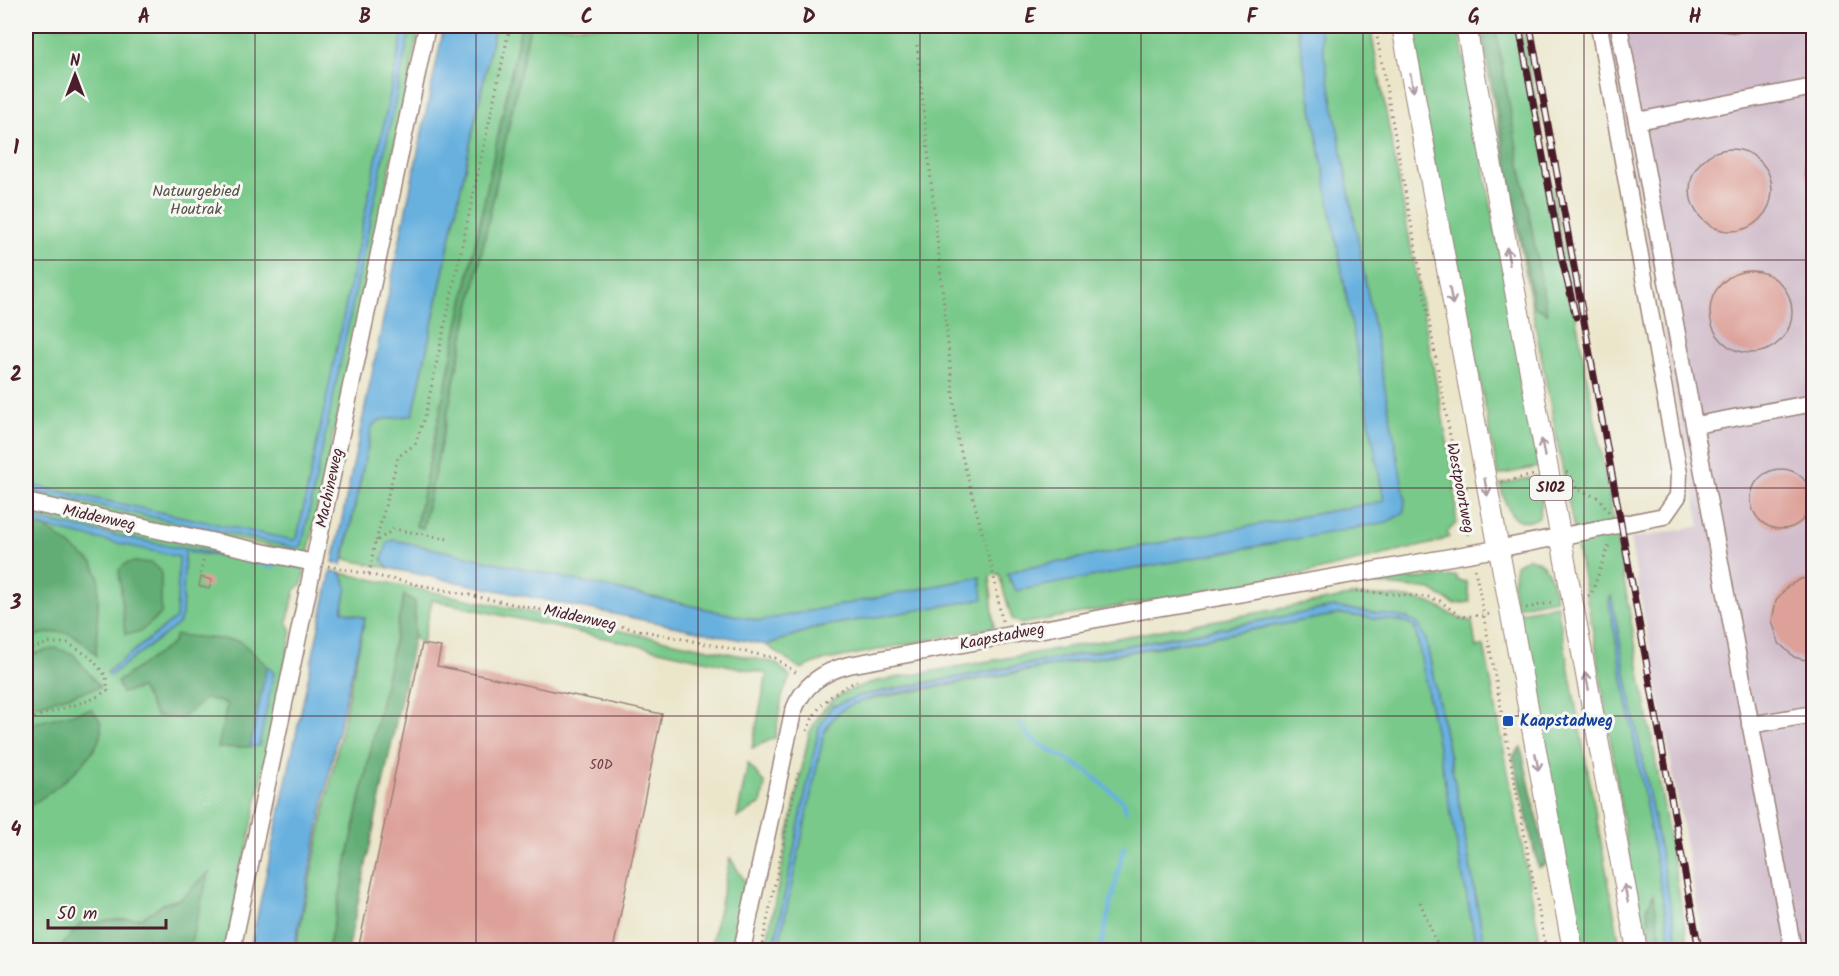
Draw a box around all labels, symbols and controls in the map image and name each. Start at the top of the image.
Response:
text: A [138,2,150,34]
text: B [359,2,371,34]
text: C [581,2,593,34]
text: D [802,2,816,34]
text: E [1024,2,1036,34]
text: F [1247,2,1259,34]
text: G [1468,2,1480,34]
text: H [1688,2,1702,34]
north arrow [45,45,105,105]
text: N [70,49,80,74]
one-way arrow [1407,73,1418,92]
text: 1 [13,133,19,165]
park label: Natuurgebied Houtrak [152,179,241,222]
one-way arrow [1502,247,1513,266]
one-way arrow [1446,285,1457,305]
text: 2 [10,360,22,392]
one-way arrow [1538,438,1549,458]
street label: Westpoortweg [1439,440,1481,536]
street label: Machineweg [309,446,351,530]
road number: S102 [1530,476,1572,500]
one-way arrow [1480,477,1491,497]
street label: Middenweg [60,498,138,538]
text: 3 [10,588,22,620]
street label: Middenweg [541,598,619,638]
street label: Kaapstadweg [957,617,1047,657]
one-way arrow [1581,671,1592,691]
place label: Kaapstadweg [1520,709,1613,734]
marker: Kaapstadweg [1501,714,1515,728]
one-way arrow [1532,751,1543,771]
house number: 50D [589,754,613,776]
text: 4 [11,815,22,847]
one-way arrow [1620,884,1631,903]
scale bar [48,892,166,930]
text: 50 m [57,900,97,929]

